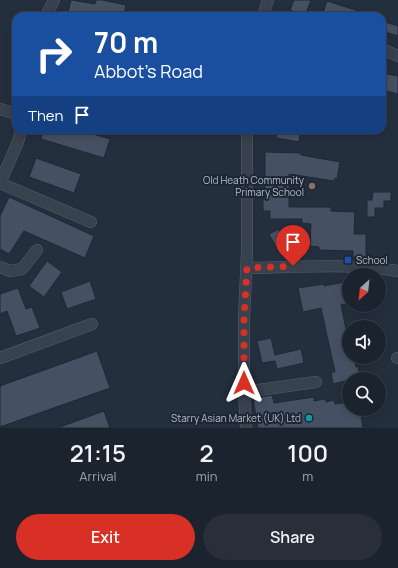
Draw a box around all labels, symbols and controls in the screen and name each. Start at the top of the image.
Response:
text: 70 m [94,23,158,61]
icon: right [28,28,80,80]
text: Abbot's Road [94,59,203,83]
icon: arrive [71,104,93,126]
text: Then [28,105,63,126]
place label: Old Heath Community Primary School [203,173,305,199]
marker: Old Heath Community Primary School [307,181,317,191]
pin [276,225,310,266]
icon: arrive [282,231,304,253]
place label: School [356,253,388,267]
marker: School [343,255,353,265]
north arrow [342,268,386,312]
map controls [342,268,386,416]
button: sound [342,320,386,364]
position arrow [223,362,265,404]
button: search [342,372,386,416]
place label: Starry Asian Market (UK) Ltd [171,411,301,425]
marker: Starry Asian Market (UK) Ltd [304,413,314,423]
text: 21:15 [70,436,126,469]
text: 2 [200,436,214,469]
text: 100 [287,436,328,469]
text: Arrival [79,467,116,485]
text: min [196,467,218,485]
text: m [302,467,313,485]
button: Exit [16,514,195,560]
button: Share [203,514,382,560]

